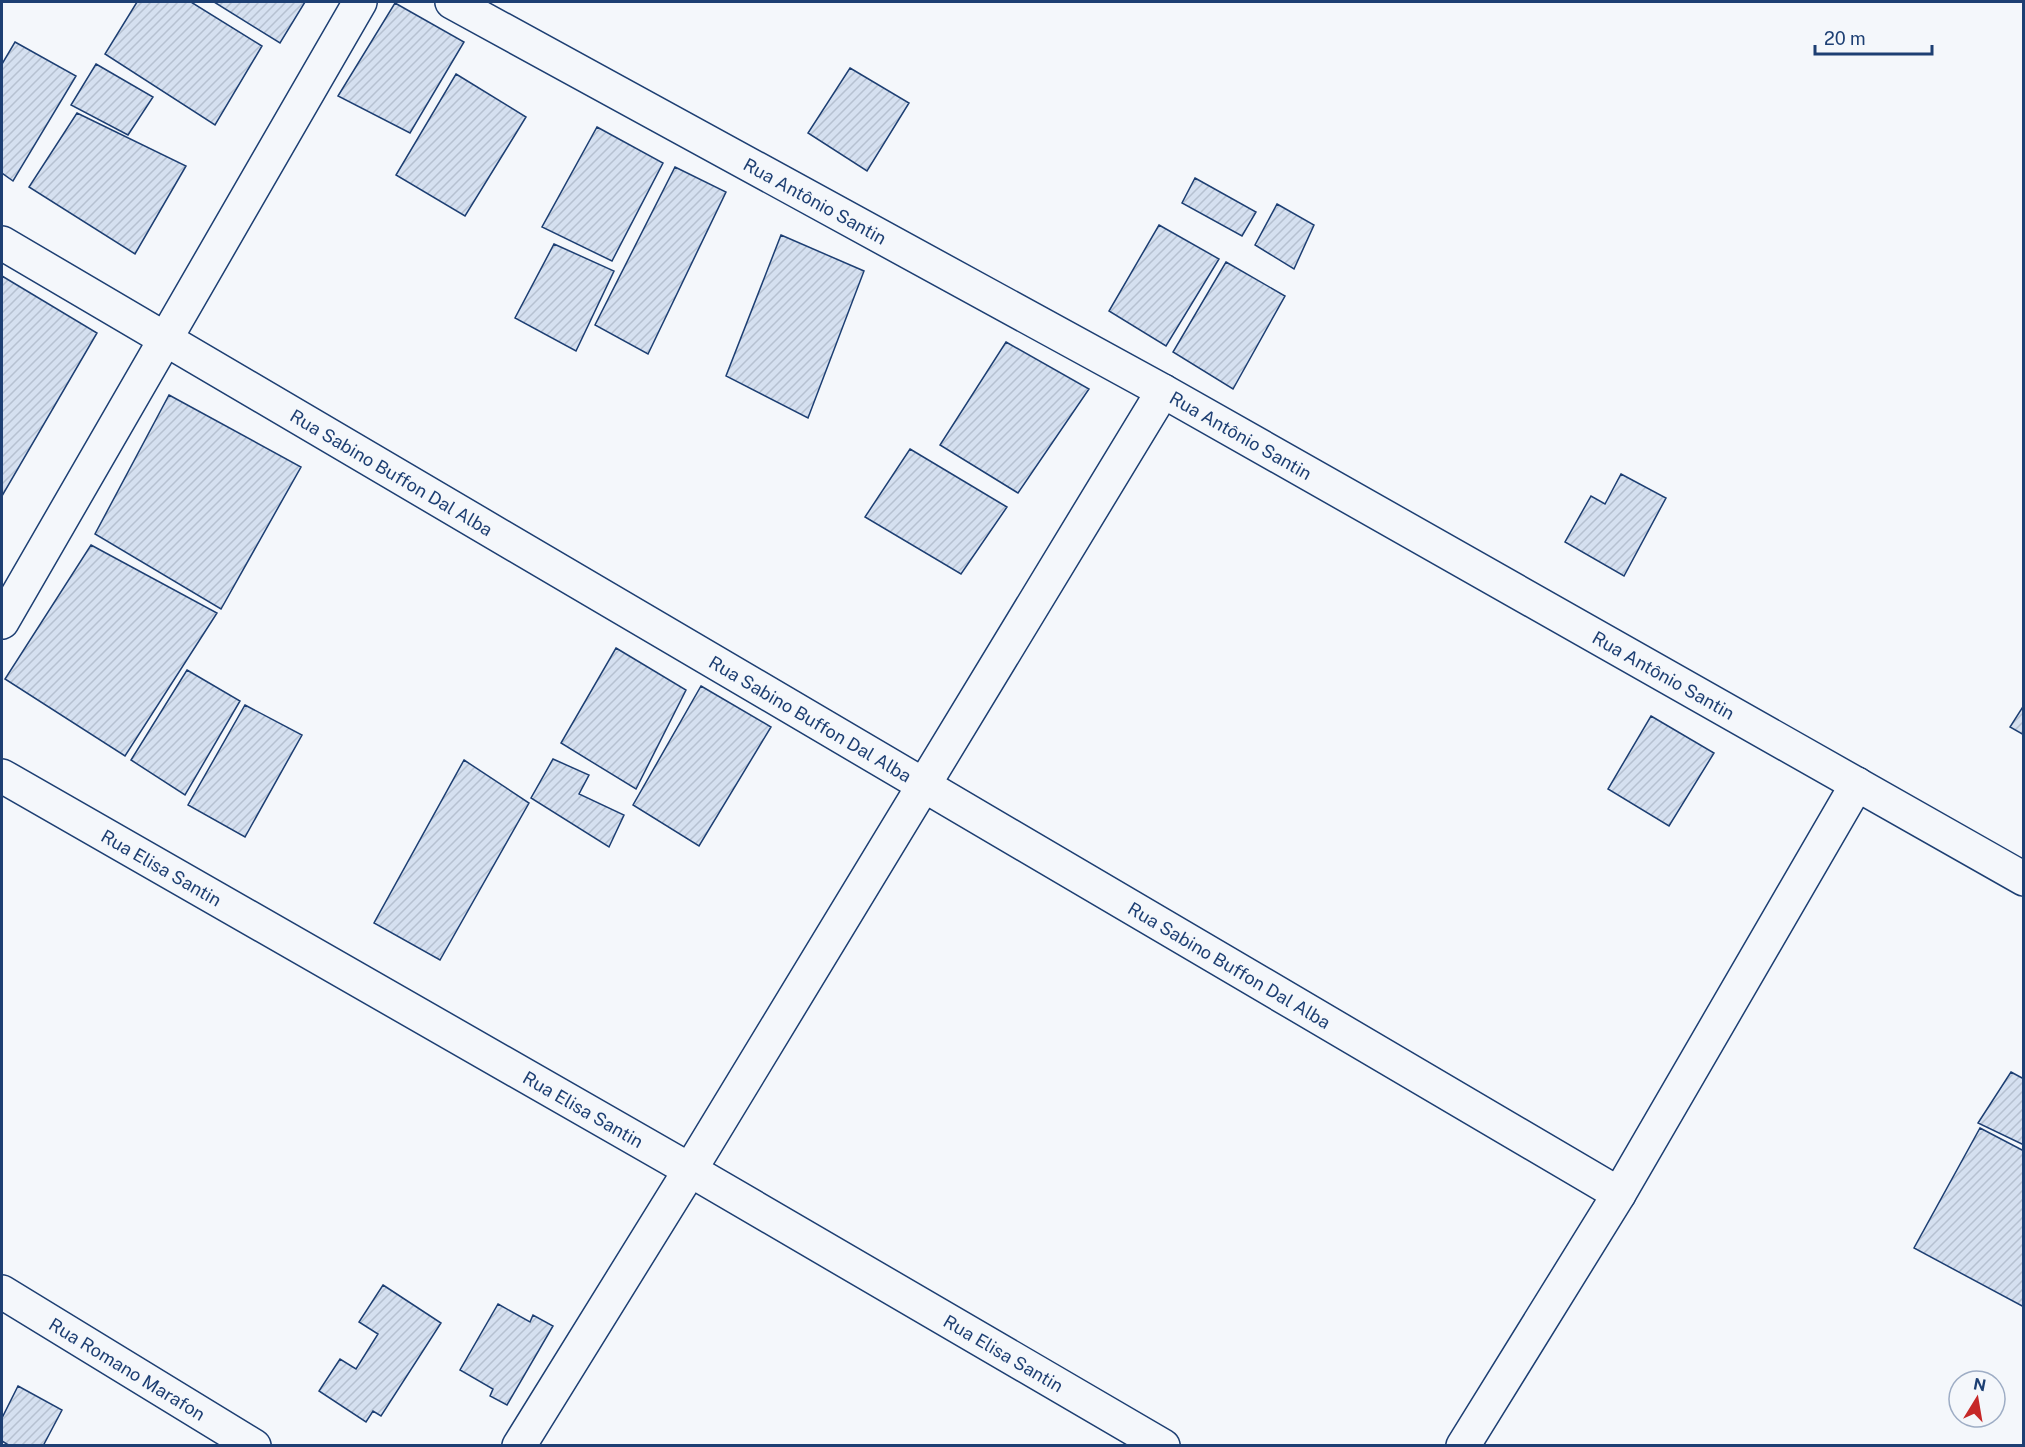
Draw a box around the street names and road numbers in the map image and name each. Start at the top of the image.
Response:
street label: Rua Antônio Santin [740,153,890,248]
street label: Rua Antônio Santin [1166,387,1316,484]
street label: Rua Sabino Buffon Dal Alba [287,404,497,540]
street label: Rua Antônio Santin [1589,626,1738,723]
street label: Rua Sabino Buffon Dal Alba [706,651,915,786]
street label: Rua Elisa Santin [98,825,225,910]
street label: Rua Sabino Buffon Dal Alba [1124,897,1334,1033]
street label: Rua Elisa Santin [520,1066,647,1152]
street label: Rua Elisa Santin [940,1310,1067,1396]
street label: Rua Romano Marafon [46,1313,209,1424]

